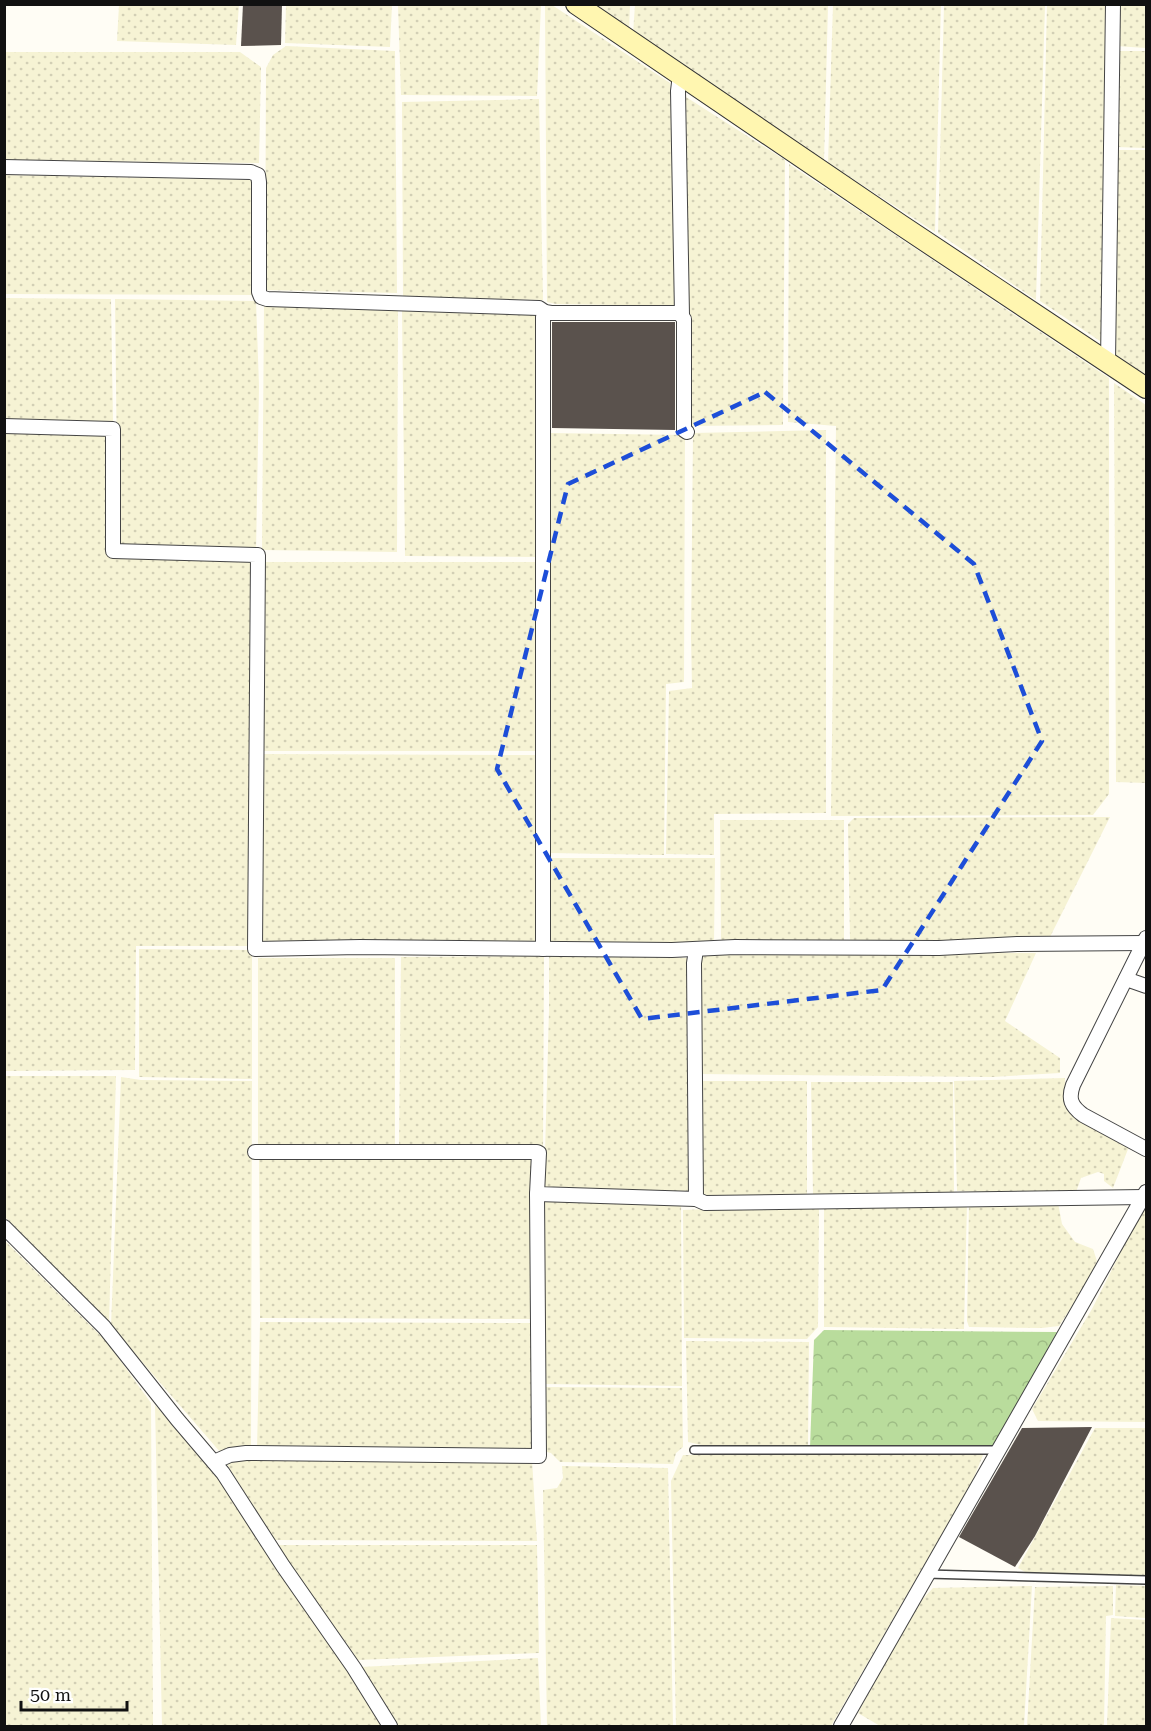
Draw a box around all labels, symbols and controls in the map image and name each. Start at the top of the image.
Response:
scale bar [21,1674,128,1712]
text: 50 m [30,1684,71,1705]

